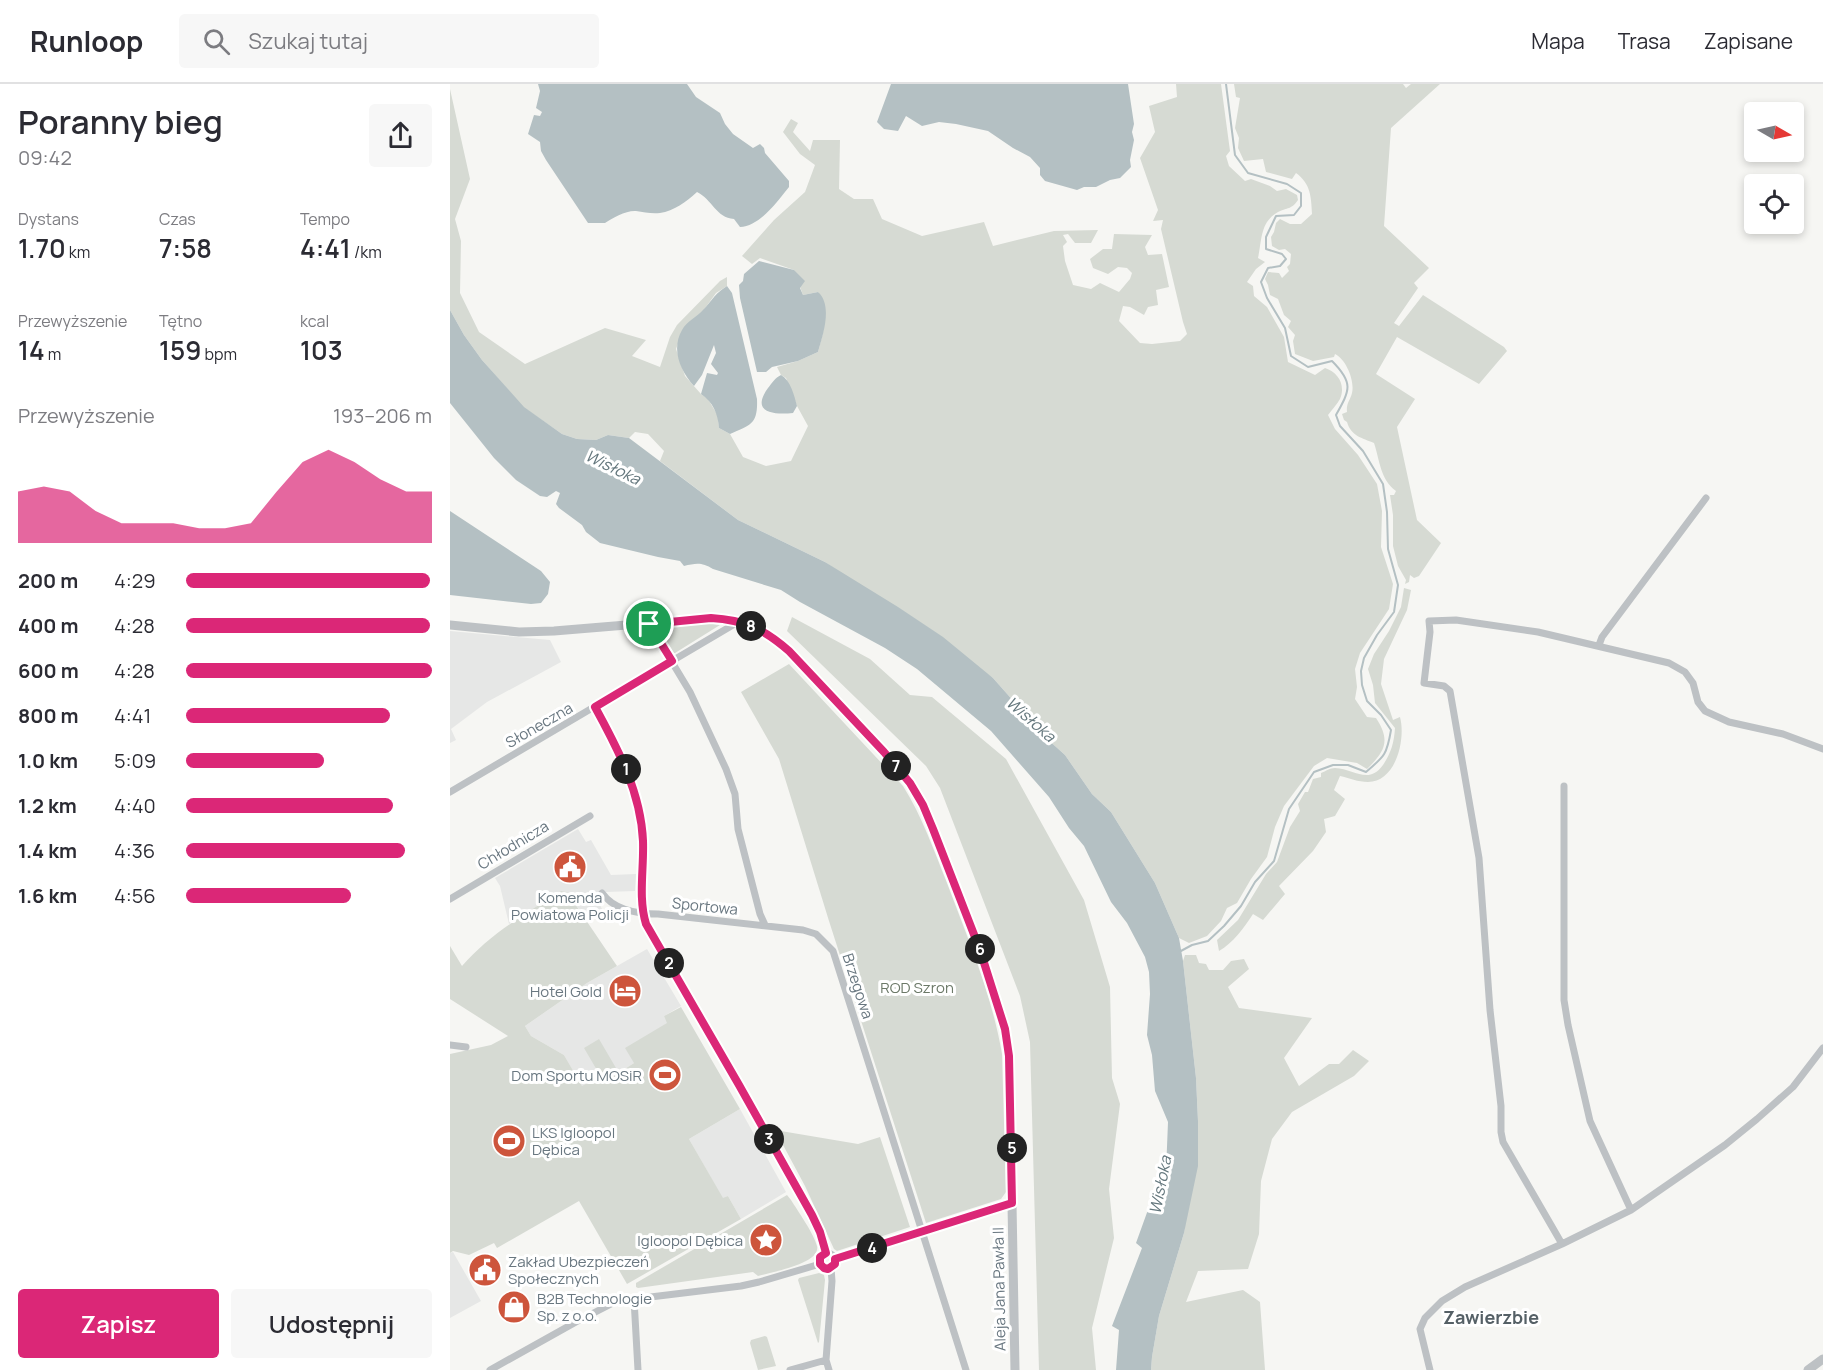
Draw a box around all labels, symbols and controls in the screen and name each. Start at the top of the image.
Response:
search box [179,14,599,68]
text: Runloop [30,22,143,60]
icon: search [200,25,233,58]
text: Szukaj tutaj [248,26,368,56]
text: Mapa [1531,27,1585,55]
text: Trasa [1618,27,1671,55]
text: Zapisane [1704,27,1793,55]
text: Poranny bieg [18,99,223,144]
north arrow [1744,102,1804,162]
map controls [1744,102,1804,234]
button: share [369,104,432,167]
text: 09:42 [18,144,72,171]
button: locate [1744,174,1804,234]
text: Dystans [18,208,79,230]
text: Czas [159,208,196,230]
text: Tempo [300,208,350,230]
text: 1.70 [18,230,66,266]
text: 7:58 [159,230,212,266]
text: 4:41 [300,230,351,266]
text: km [66,241,90,263]
text: /km [351,241,382,263]
text: Przewyższenie [18,310,127,332]
text: Tętno [159,310,202,332]
text: kcal [300,310,329,332]
text: 14 [18,332,45,368]
text: 159 [159,332,201,368]
text: 103 [300,332,343,368]
text: m [45,343,61,365]
text: bpm [201,343,237,365]
text: Przewyższenie [18,402,155,429]
text: 193–206 m [333,402,432,429]
water label: Wisłoka [582,444,645,490]
text: 200 m [18,567,78,594]
text: 4:29 [114,567,156,594]
pin [623,598,674,649]
icon: arrive [632,607,665,640]
pin: 8 [736,611,766,641]
text: 400 m [18,612,78,639]
text: 4:28 [114,612,155,639]
text: 8 [746,615,756,637]
text: 600 m [18,657,79,684]
text: 4:28 [114,657,155,684]
water label: Wisłoka [1002,691,1061,747]
street label: Słoneczna [501,697,577,753]
text: 800 m [18,702,79,729]
text: 4:41 [114,702,151,729]
text: 1.0 km [18,747,78,774]
text: 5:09 [114,747,156,774]
pin: 7 [881,751,911,781]
pin: 1 [611,754,641,784]
text: 7 [892,755,900,777]
text: 1 [622,758,630,780]
text: 1.2 km [18,792,77,819]
text: 4:40 [114,792,156,819]
street label: Chłodnicza [474,816,552,874]
text: 1.4 km [18,837,77,864]
text: 4:36 [114,837,155,864]
public building icon: Komenda Powiatowa Policji [552,849,588,885]
text: 1.6 km [18,882,77,909]
text: 4:56 [114,882,156,909]
place label: Komenda Powiatowa Policji [511,887,629,925]
street label: Sportowa [671,892,739,920]
pin: 6 [965,934,995,964]
text: 6 [975,938,985,960]
pin: 2 [654,948,684,978]
street label: Brzegowa [838,951,878,1021]
text: 2 [664,952,674,974]
hotel icon: Hotel Gold [607,973,643,1009]
park label: ROD Szron [880,977,954,998]
place label: Hotel Gold [530,981,602,1002]
sports icon: Dom Sportu MOSiR [647,1057,683,1093]
place label: Dom Sportu MOSiR [511,1065,642,1086]
place label: LKS Igloopol Dębica [532,1122,615,1160]
sports icon: LKS Igloopol Dębica [491,1123,527,1159]
pin: 3 [754,1124,784,1154]
text: 3 [764,1128,774,1150]
pin: 5 [997,1133,1027,1163]
text: 5 [1007,1137,1017,1159]
water label: Wisłoka [1144,1153,1177,1216]
place icon: Igloopol Dębica [748,1222,784,1258]
street label: Aleja Jana Pawła II [987,1227,1011,1351]
place label: Igloopol Dębica [637,1230,743,1251]
pin: 4 [857,1233,887,1263]
text: 4 [867,1237,877,1259]
place label: Zakład Ubezpieczeń Społecznych [508,1251,649,1289]
public building icon: Zakład Ubezpieczeń Społecznych [467,1252,503,1288]
place label: B2B Technologie Sp. z o.o. [537,1288,652,1326]
button: Zapisz [18,1289,219,1358]
button: Udostępnij [231,1289,432,1358]
shop icon: B2B Technologie Sp. z o.o. [496,1289,532,1325]
district label: Zawierzbie [1443,1305,1539,1329]

